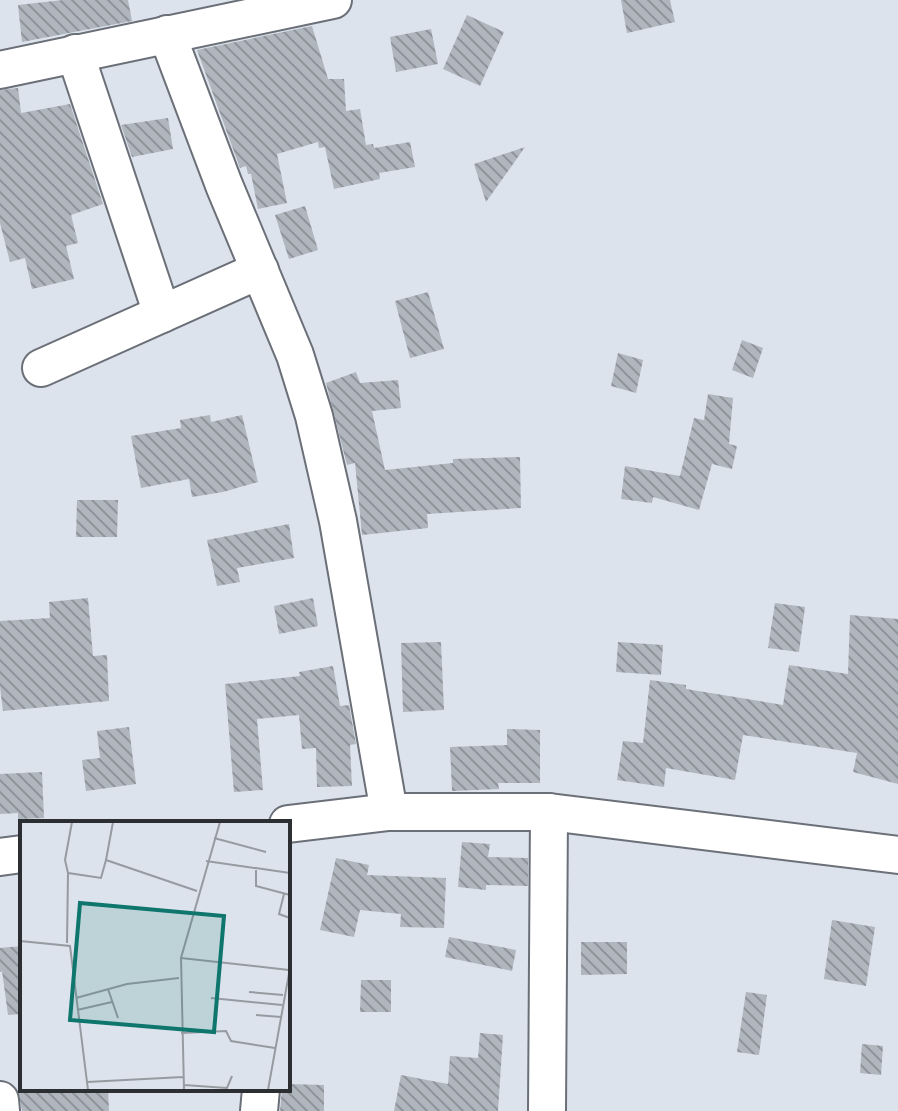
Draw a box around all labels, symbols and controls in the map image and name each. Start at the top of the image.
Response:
inset map [20,821,290,1091]

